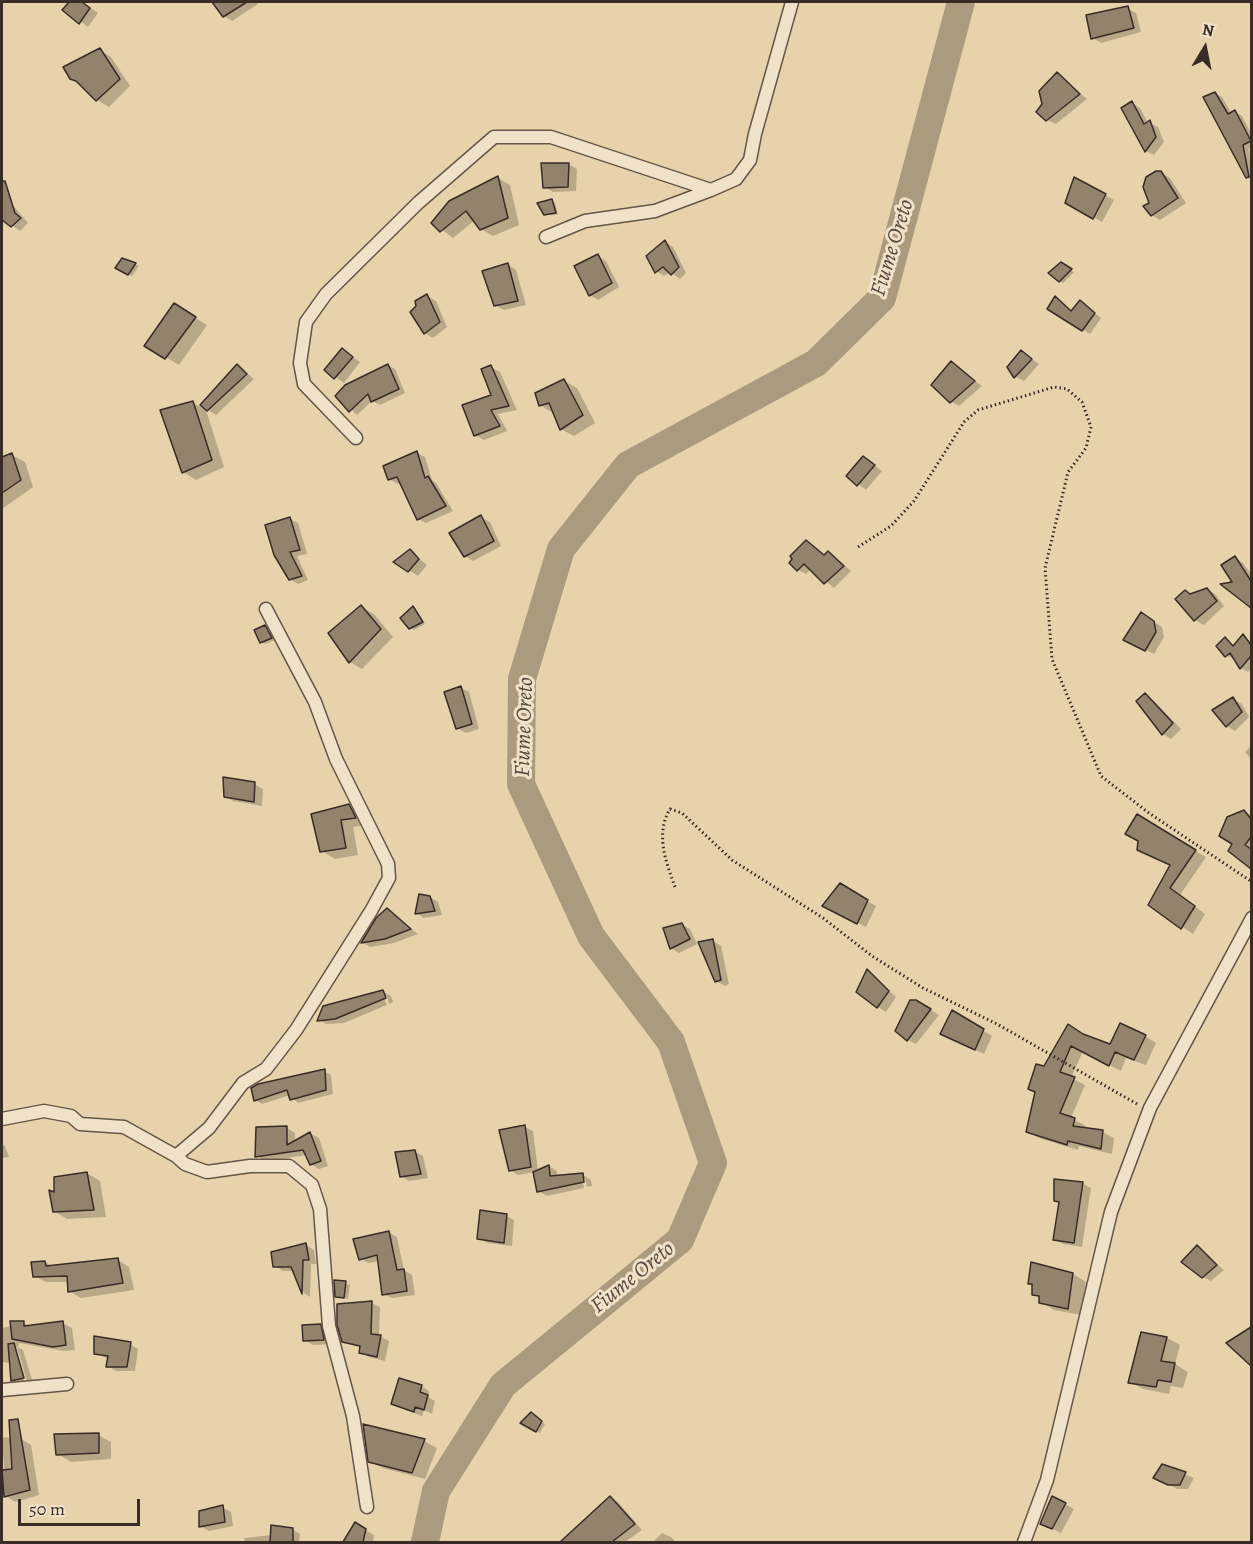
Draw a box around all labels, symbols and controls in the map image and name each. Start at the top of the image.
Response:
north arrow [1175,18,1235,78]
text: N [1200,18,1216,42]
water label: Fiume Oreto [866,197,920,299]
water label: Fiume Oreto [510,677,540,777]
water label: Fiume Oreto [586,1236,680,1320]
scale bar [21,1487,142,1525]
text: 50 m [29,1497,65,1521]

